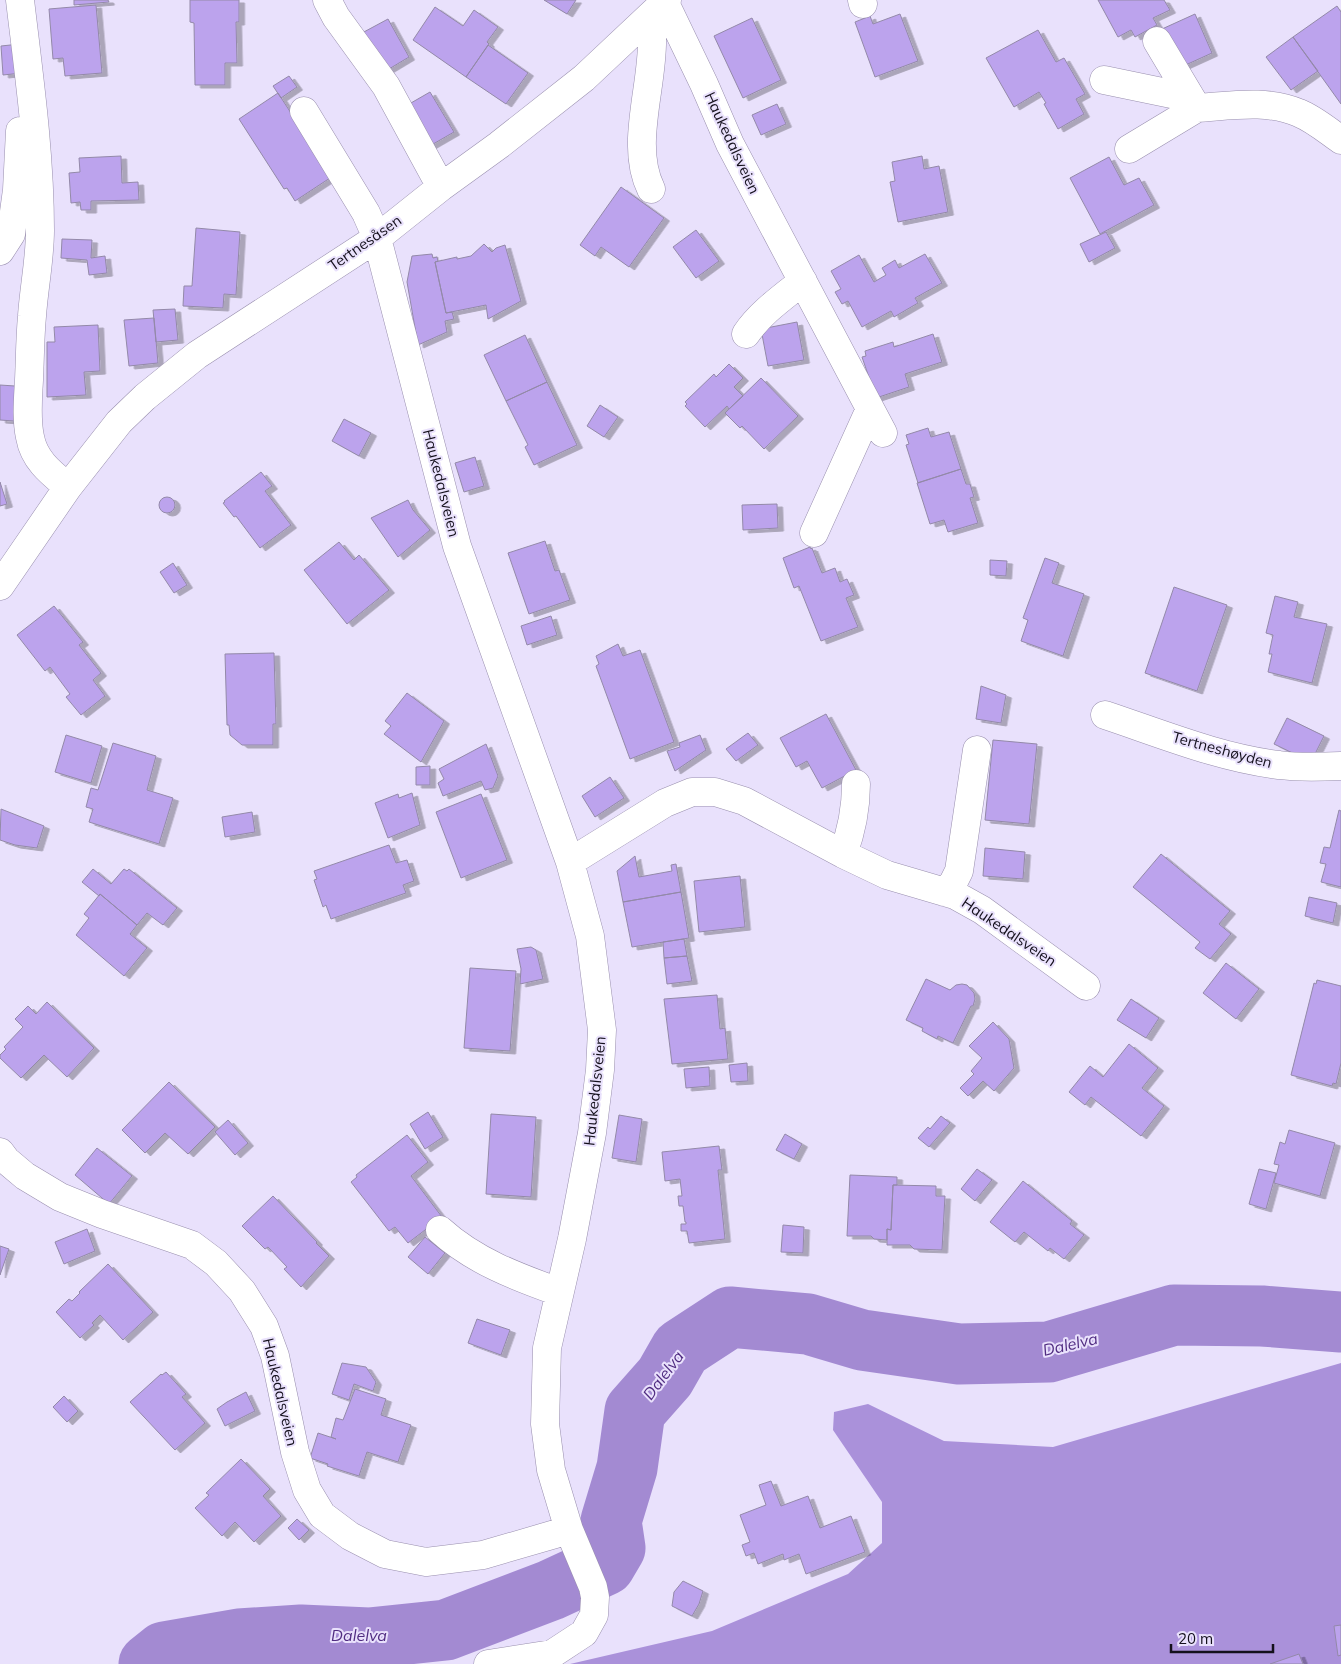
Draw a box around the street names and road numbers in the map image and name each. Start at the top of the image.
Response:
street label: Haukedalsveien [701,89,764,197]
street label: Tertnesåsen [324,210,405,275]
street label: Haukedalsveien [419,427,464,539]
street label: Tertneshøyden [1170,727,1274,772]
street label: Haukedalsveien [958,893,1060,970]
street label: Haukedalsveien [579,1035,610,1147]
street label: Haukedalsveien [259,1336,302,1448]

